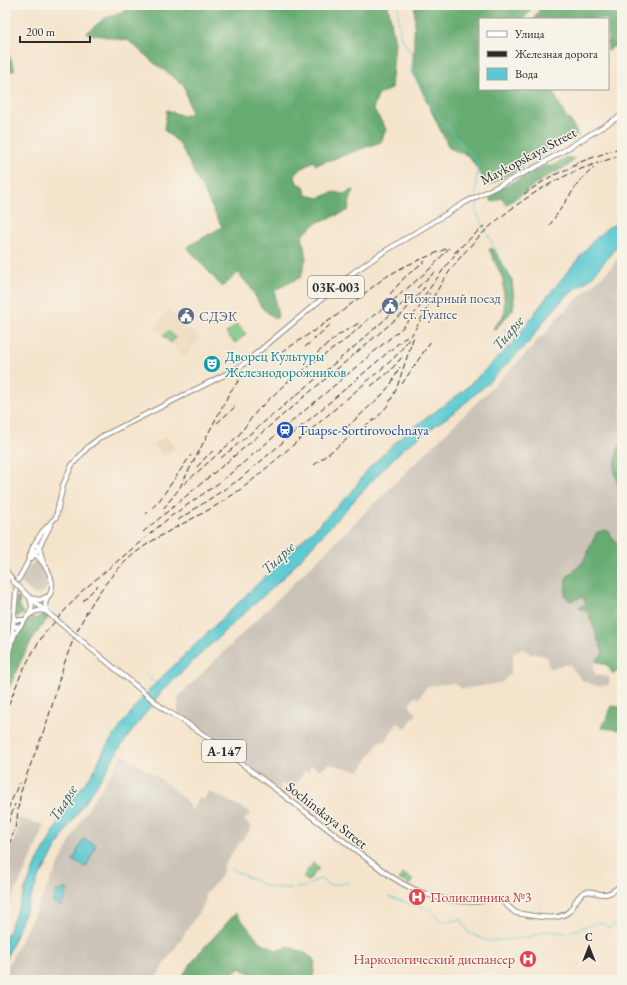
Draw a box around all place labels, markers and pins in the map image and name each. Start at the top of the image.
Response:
place label: Пожарный поезд ст. Туапсе [403,289,501,323]
public building icon: Пожарный поезд ст. Туапсе [380,296,400,316]
public building icon: СДЭК [176,306,196,326]
place label: СДЭК [199,307,238,325]
place label: Дворец Культуры Железнодорожников [224,347,346,381]
theatre icon: Дворец Культуры Железнодорожников [202,354,222,374]
station icon: Tuapse-Sortirovochnaya [275,420,295,440]
place label: Tuapse-Sortirovochnaya [298,421,429,439]
hospital icon: Поликлиника №3 [407,887,427,907]
place label: Поликлиника №3 [430,888,532,906]
hospital icon: Наркологический диспансер [518,949,538,969]
place label: Наркологический диспансер [353,950,515,968]

